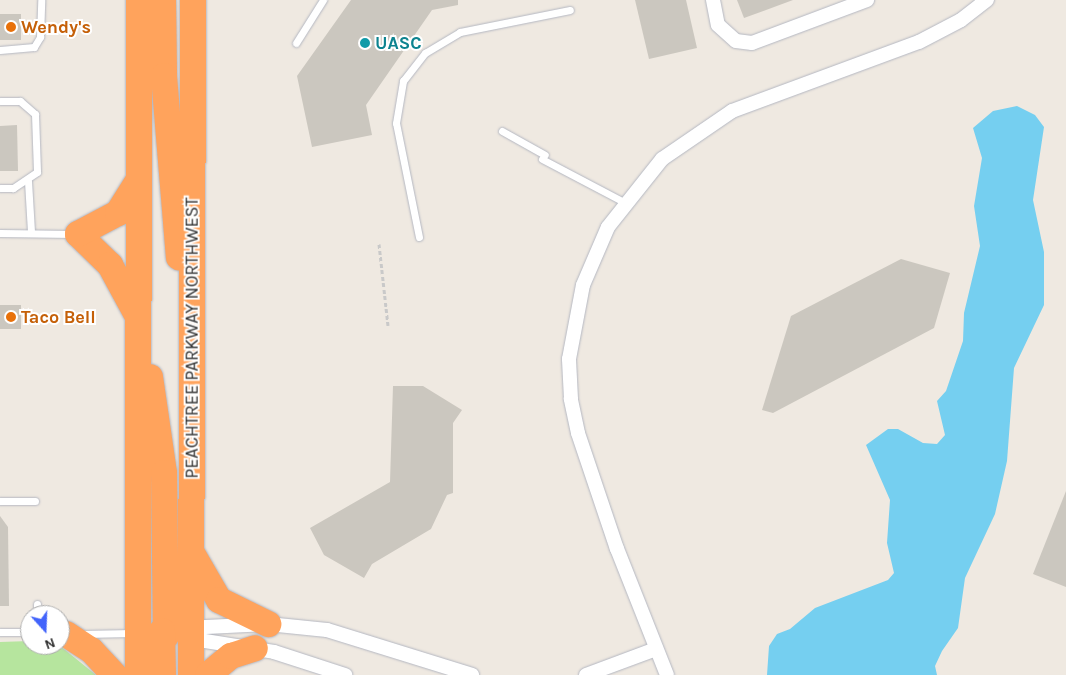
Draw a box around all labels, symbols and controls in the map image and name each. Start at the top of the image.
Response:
place label: Wendy's [21,16,91,38]
marker: Wendy's [5,21,17,33]
place label: UASC [375,32,422,54]
marker: UASC [359,37,371,49]
street label: PEACHTREE PARKWAY NORTHWEST [181,197,203,479]
place label: Taco Bell [21,306,96,328]
marker: Taco Bell [5,311,17,323]
north arrow [20,605,70,655]
text: N [42,634,58,653]

